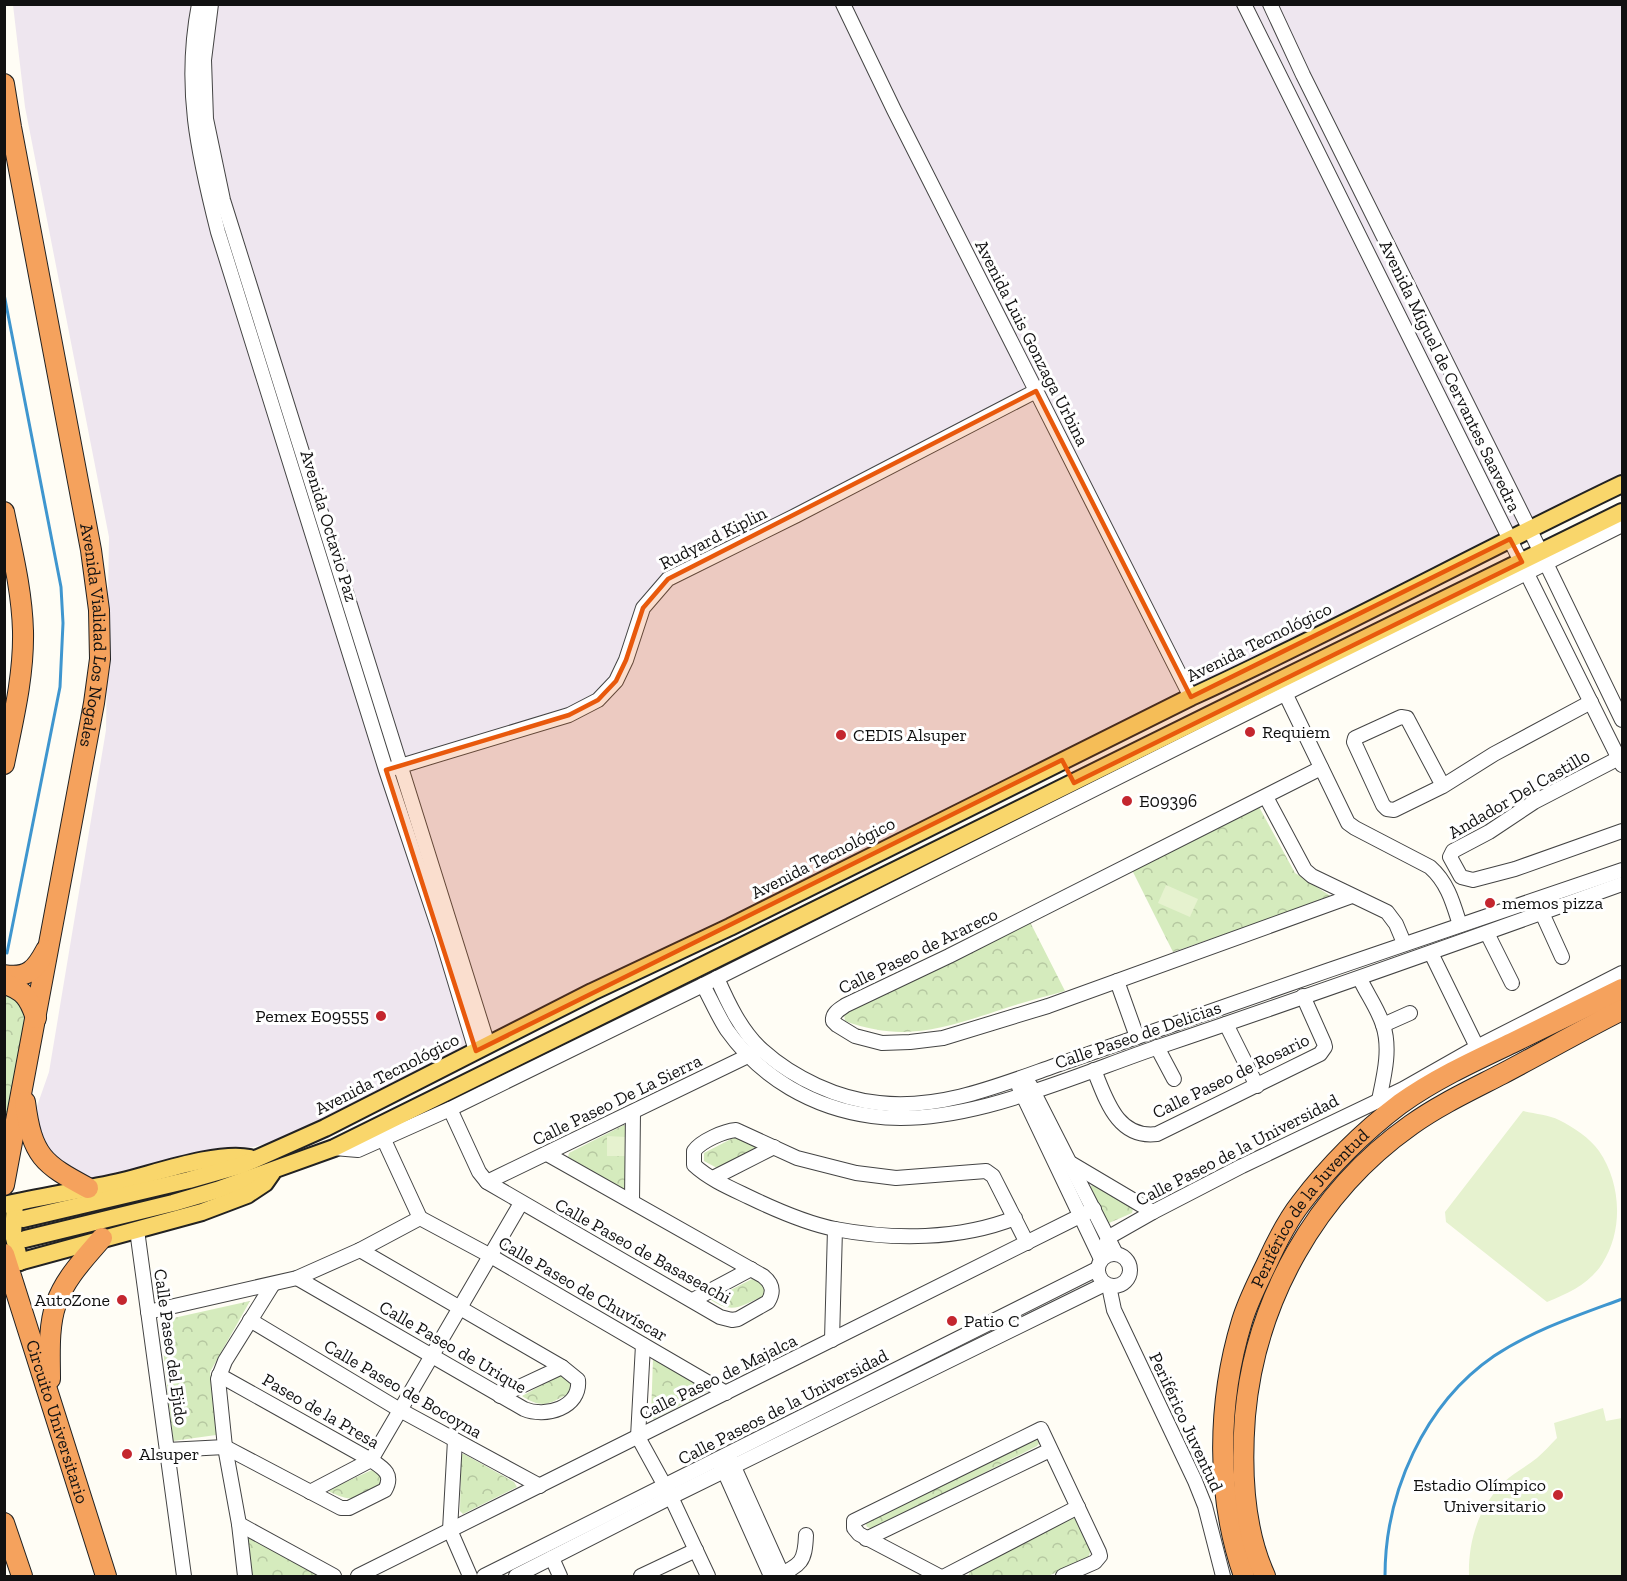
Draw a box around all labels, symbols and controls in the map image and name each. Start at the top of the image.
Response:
street label: Avenida Luis Gonzaga Urbina [970,236,1094,450]
street label: Avenida Miguel de Cervantes Saavedra [1374,236,1526,516]
street label: Avenida Octavio Paz [295,448,363,604]
street label: Rudyard Kiplin [656,501,771,574]
street label: Avenida Vialidad Los Nogales [75,521,111,749]
street label: Avenida Tecnológico [1183,597,1335,687]
place label: Requiem [1262,721,1331,743]
place label: CEDIS Alsuper [853,724,967,746]
marker: Requiem [1243,725,1257,739]
marker: CEDIS Alsuper [834,728,848,742]
street label: Andador Del Castillo [1444,745,1594,843]
place label: E09396 [1139,790,1197,812]
marker: E09396 [1120,794,1134,808]
street label: Avenida Tecnológico [747,812,899,904]
place label: memos pizza [1502,892,1603,914]
marker: memos pizza [1483,896,1497,910]
street label: Calle Paseo de Arareco [835,903,1001,999]
street label: Calle Paseo de Delicias [1052,996,1224,1074]
place label: Pemex E09555 [255,1005,369,1027]
marker: Pemex E09555 [374,1009,388,1023]
street label: Avenida Tecnológico [311,1028,463,1120]
street label: Calle Paseo de Rosario [1149,1028,1313,1124]
street label: Calle Paseo De La Sierra [529,1049,706,1151]
street label: Calle Paseo de la Universidad [1132,1089,1342,1211]
street label: Periférico de la Juventud [1246,1124,1373,1291]
street label: Calle Paseo de Basaseachi [551,1193,735,1309]
street label: Calle Paseo de Chuvíscar [494,1232,672,1346]
street label: Calle Paseo del Ejido [149,1267,193,1427]
place label: AutoZone [35,1289,110,1311]
marker: AutoZone [115,1293,129,1307]
street label: Calle Paseo de Urique [375,1296,531,1398]
place label: Patio C [964,1310,1020,1332]
marker: Patio C [945,1314,959,1328]
street label: Calle Paseo de Majalca [635,1329,801,1425]
street label: Calle Paseo de Bocoyna [320,1335,486,1443]
street label: Circuito Universitario [21,1337,93,1506]
street label: Calle Paseos de la Universidad [674,1344,892,1470]
street label: Periférico Juventud [1144,1349,1228,1495]
street label: Paseo de la Presa [259,1369,384,1454]
place label: Alsuper [139,1443,199,1465]
marker: Alsuper [120,1447,134,1461]
place label: Estadio Olímpico Universitario [1413,1474,1546,1517]
marker: Estadio Olímpico Universitario [1551,1488,1565,1502]

